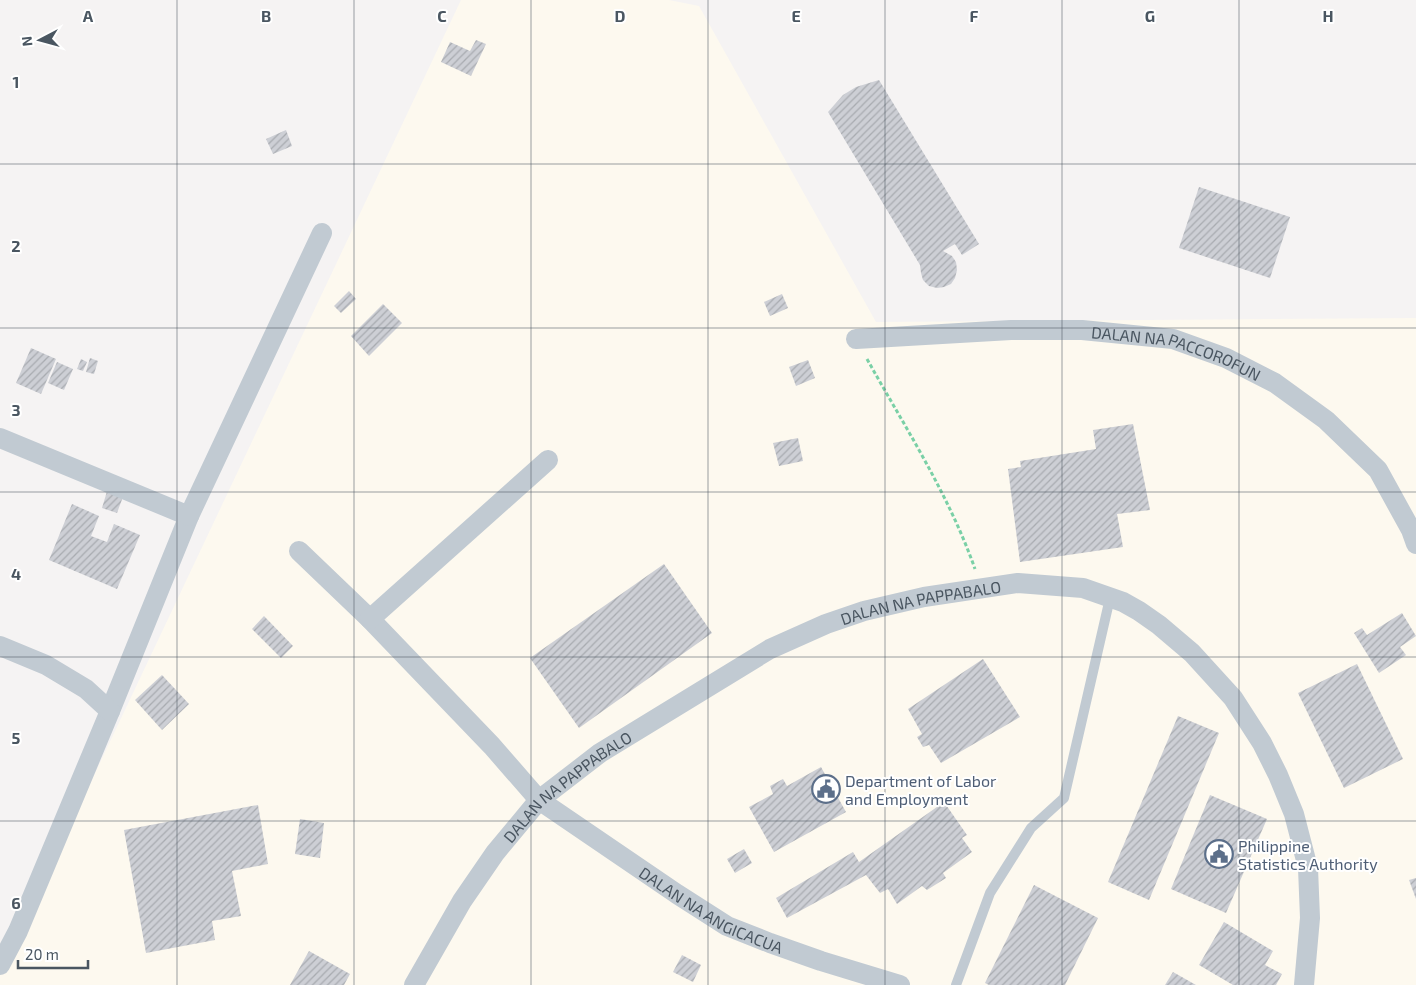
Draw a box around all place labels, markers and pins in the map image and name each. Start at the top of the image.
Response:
place label: Department of Labor and Employment [845,771,997,808]
public building icon: Department of Labor and Employment [811,774,841,804]
place label: Philippine Statistics Authority [1238,836,1378,873]
public building icon: Philippine Statistics Authority [1204,839,1234,869]

